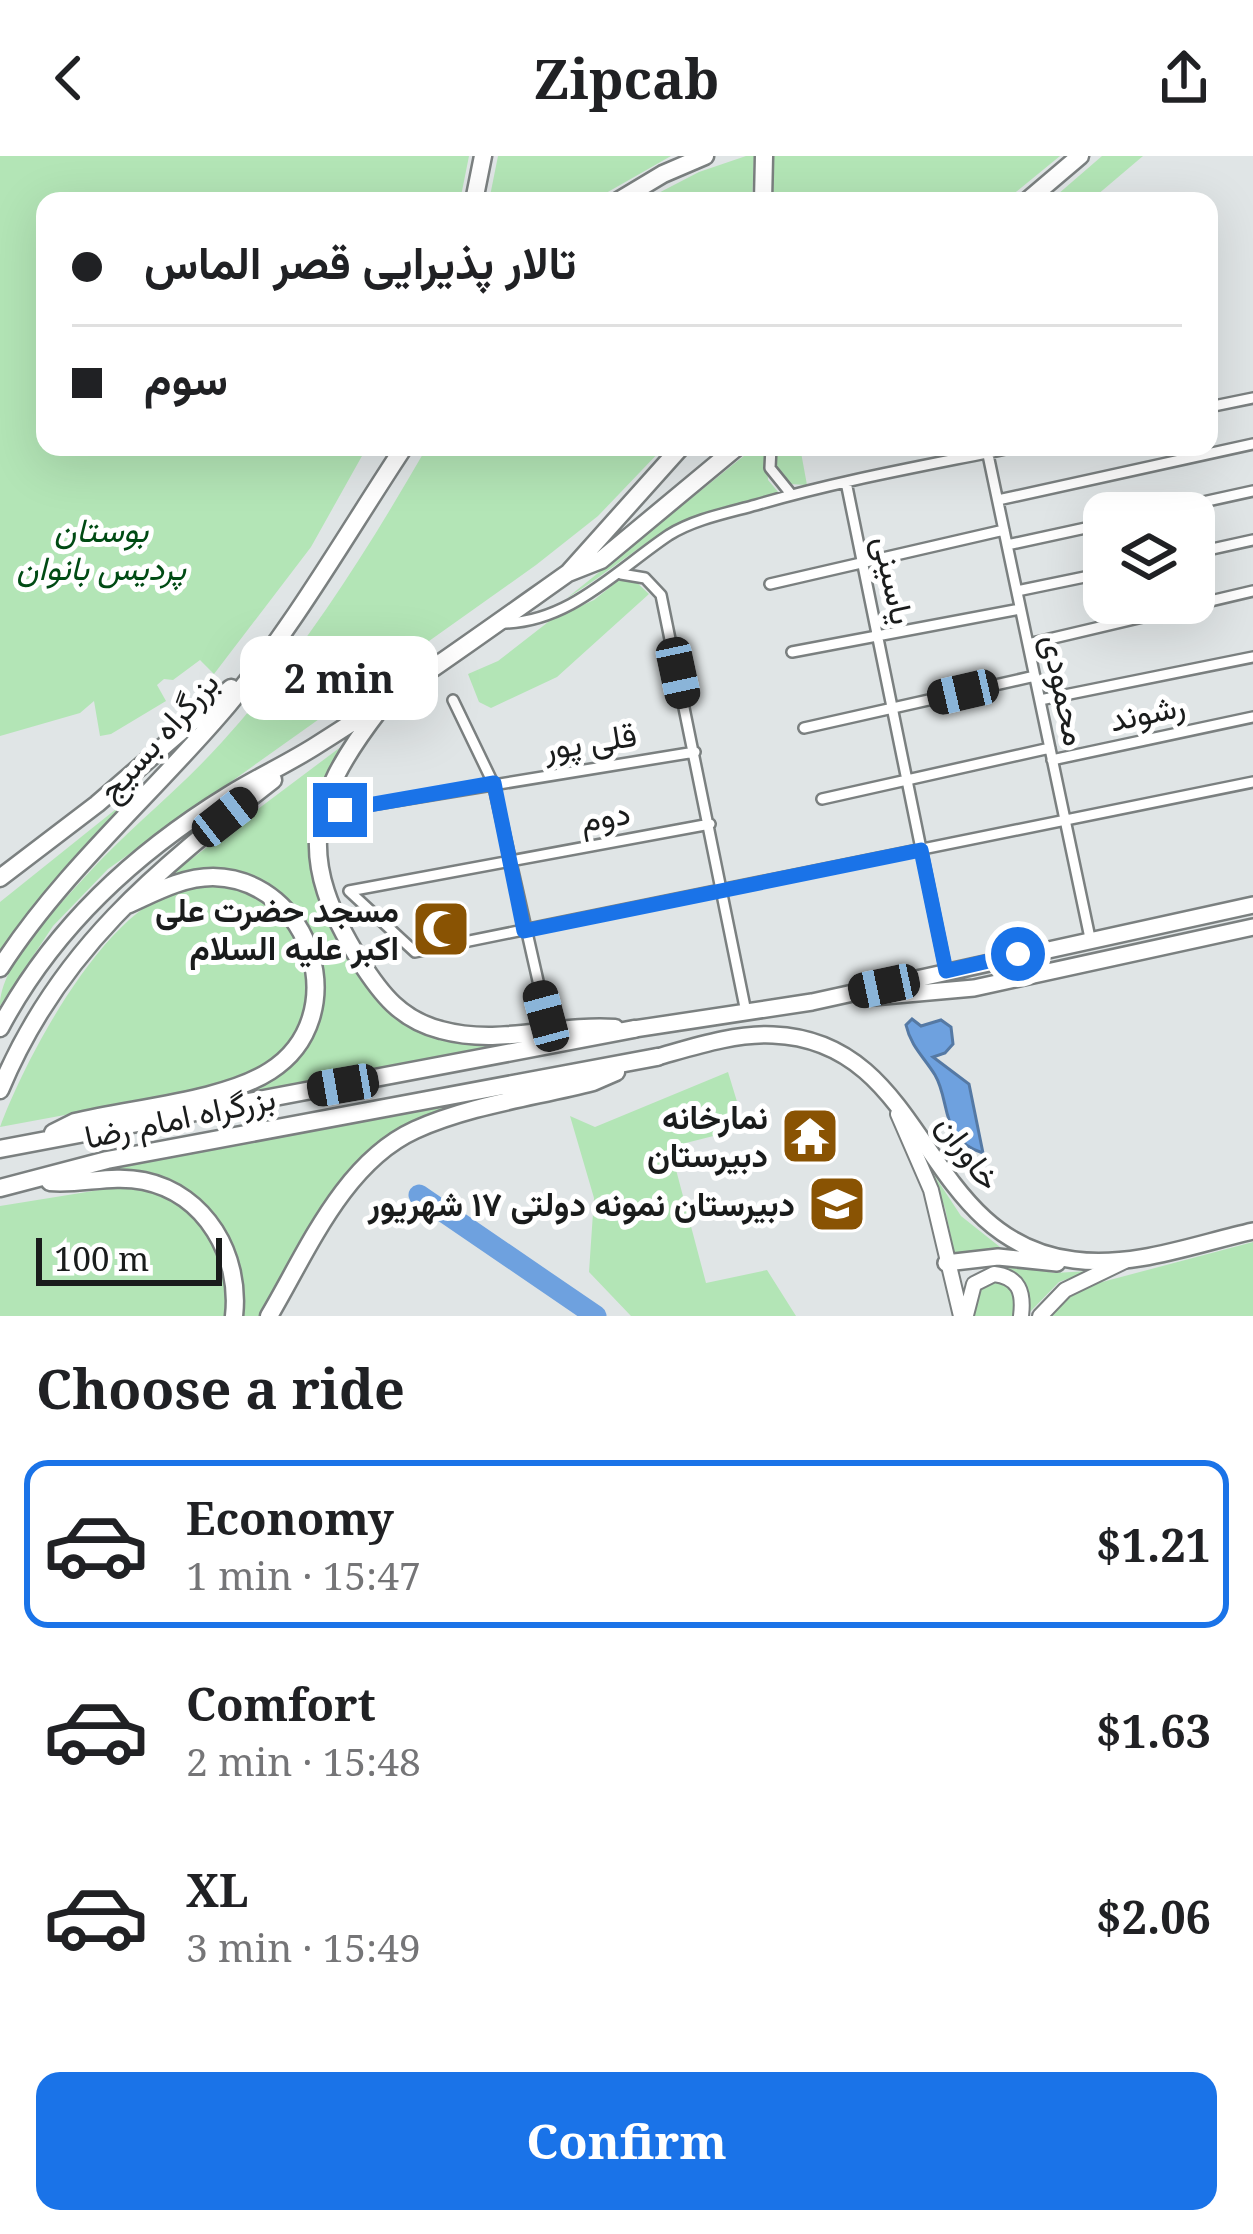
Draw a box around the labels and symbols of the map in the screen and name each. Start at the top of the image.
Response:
park label: بوستان پردیس بانوان [16,507,187,591]
street label: یاسینی [863,531,926,628]
street label: محمودی [1032,630,1099,750]
car [653,634,703,712]
callout: 2 min [241,636,439,720]
street label: بزرگراه بسیج [87,661,229,811]
car [924,666,1002,718]
street label: رشوند [1105,682,1189,741]
street label: قلی پور [539,711,640,771]
car [186,781,264,853]
route end [313,783,367,837]
street label: دوم [576,789,633,842]
place label: مسجد حضرت علی اکبر علیه السلام [155,887,399,970]
mosque icon: مسجد حضرت علی اکبر علیه السلام [410,898,472,960]
route start [991,927,1045,981]
car [845,961,923,1011]
car [519,977,573,1055]
car [304,1061,382,1109]
street label: بزرگراه امام رضا [80,1074,279,1159]
place label: نمارخانه دبیرستان [647,1094,768,1177]
street label: خاوران [926,1104,1012,1199]
temple icon: نمارخانه دبیرستان [779,1105,841,1167]
school or university icon: دبیرستان نمونه دولتی ۱۷ شهریور [806,1173,868,1235]
place label: دبیرستان نمونه دولتی ۱۷ شهریور [367,1181,795,1226]
scale bar [36,1232,222,1285]

